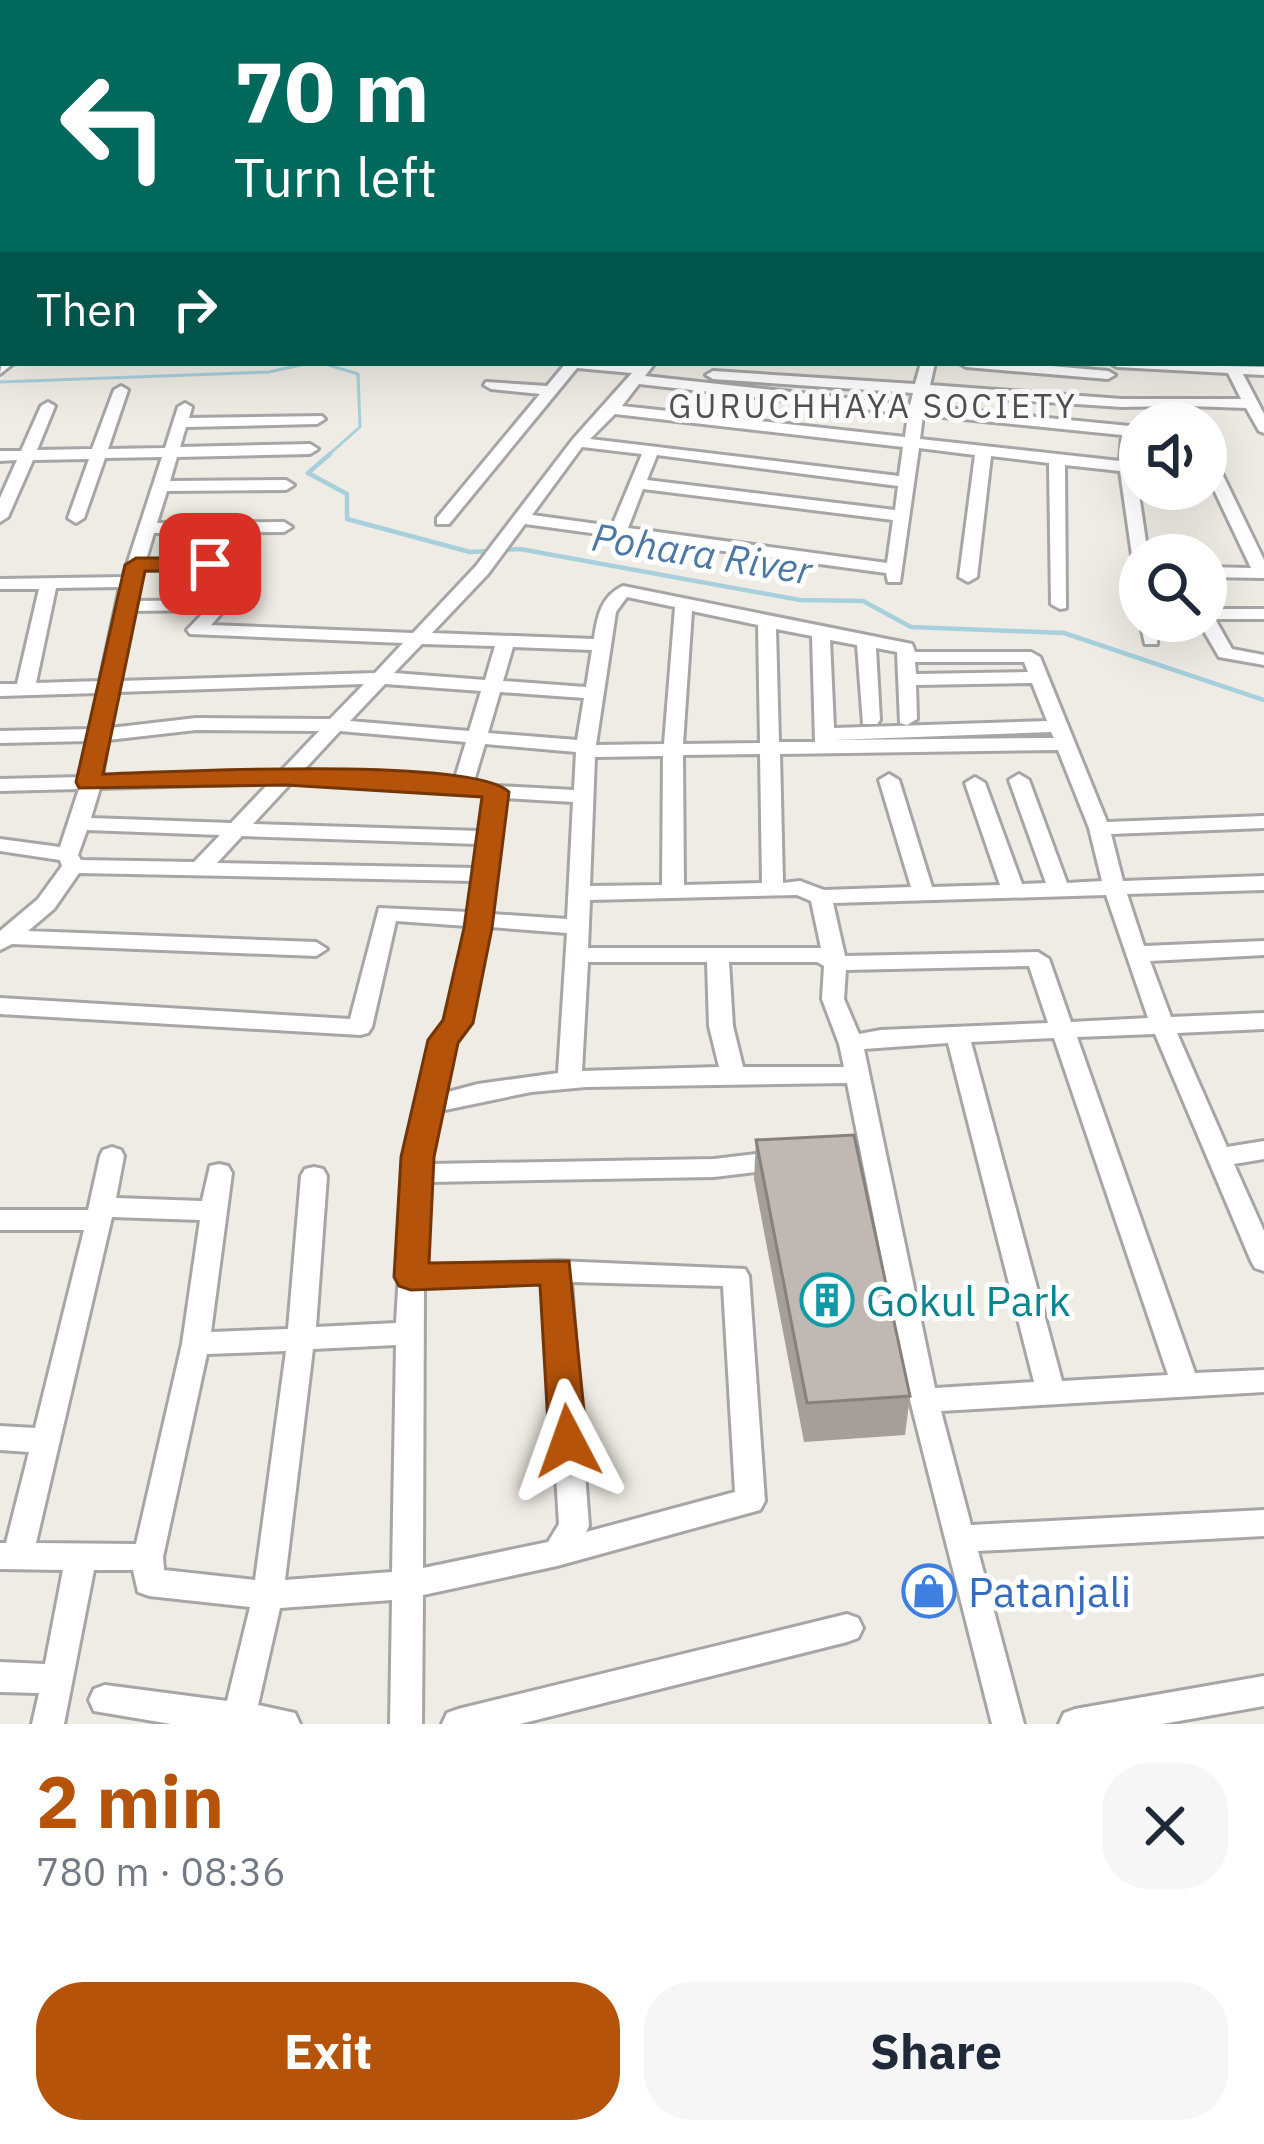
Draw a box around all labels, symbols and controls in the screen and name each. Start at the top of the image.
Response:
text: 70 m [234,36,430,145]
icon: left [36,48,192,204]
text: Turn left [234,142,437,212]
icon: right [162,276,228,342]
text: Then [36,280,138,338]
district label: GURUCHHAYA SOCIETY [668,384,1078,427]
map controls [1119,402,1227,642]
button: sound [1119,402,1227,510]
water label: Pohara River [589,510,817,596]
pin [159,513,261,615]
icon: arrive [177,531,243,597]
button: search [1119,534,1227,642]
building icon: Gokul Park [799,1272,855,1328]
place label: Gokul Park [866,1273,1071,1328]
position arrow [505,1378,631,1504]
shop icon: Patanjali [901,1563,957,1619]
place label: Patanjali [968,1564,1131,1619]
text: 2 min [36,1754,224,1848]
button: close [1102,1763,1228,1889]
text: 780 m · 08:36 [36,1846,286,1897]
button: Exit [36,1982,620,2120]
button: Share [644,1982,1228,2120]

